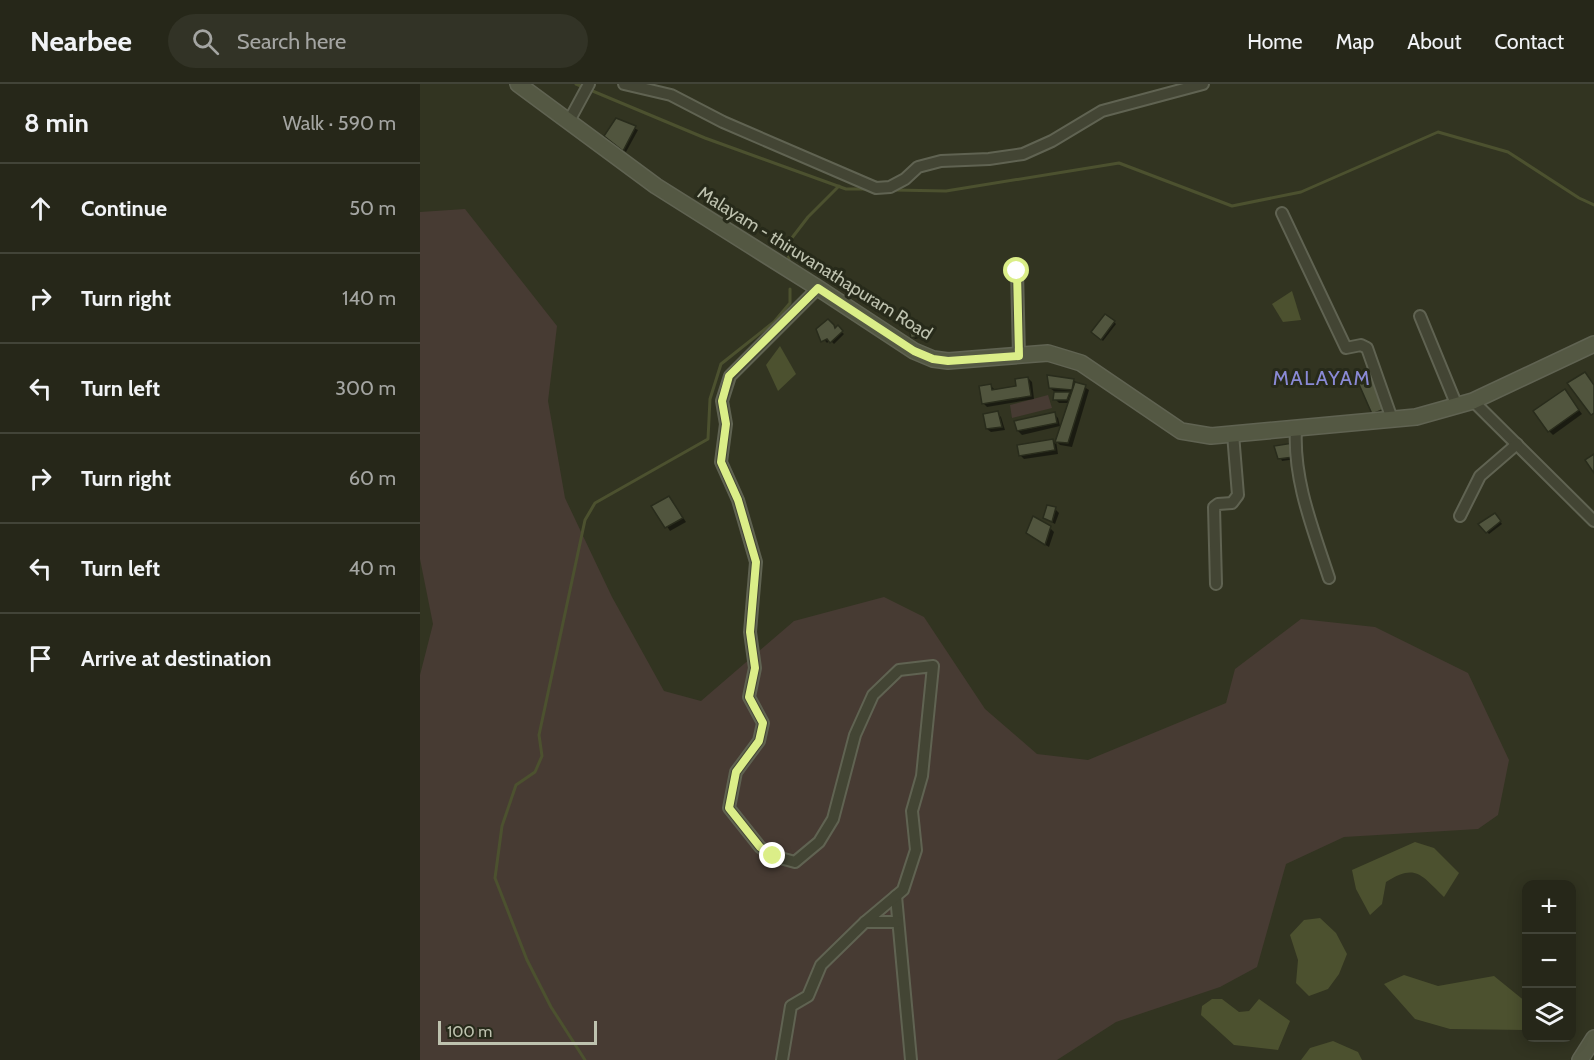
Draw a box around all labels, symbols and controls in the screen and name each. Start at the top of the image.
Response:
search box [168,14,588,68]
text: Nearbee [30,24,132,58]
icon: search [189,25,222,58]
text: Search here [237,28,346,55]
text: Home [1247,29,1303,54]
text: Map [1336,29,1374,54]
text: About [1407,29,1461,54]
text: Contact [1494,29,1564,54]
text: 8 min [24,107,89,139]
text: Walk · 590 m [283,111,396,135]
street label: Malayam - thiruvanathapuram Road [694,181,936,345]
icon: ahead [24,192,57,225]
text: Continue [81,195,167,222]
text: 50 m [349,196,396,220]
route start [1003,257,1029,283]
icon: right [24,282,57,315]
text: Turn right [81,285,171,312]
text: 140 m [342,286,396,310]
district label: MALAYAM [1273,366,1371,390]
icon: left [24,372,57,405]
text: Turn left [81,375,160,402]
text: 300 m [335,376,396,400]
icon: right [24,462,57,495]
text: Turn right [81,465,171,492]
text: 60 m [349,466,396,490]
icon: left [24,552,57,585]
text: Turn left [81,555,160,582]
text: 40 m [348,556,396,580]
icon: arrive [24,642,57,675]
text: Arrive at destination [81,645,271,672]
route end [759,842,785,868]
map controls [1522,880,1576,1042]
button: + [1522,880,1576,934]
button: − [1522,934,1576,988]
button: layers [1522,988,1576,1042]
scale bar [438,1018,597,1046]
text: 100 m [447,1022,492,1041]

